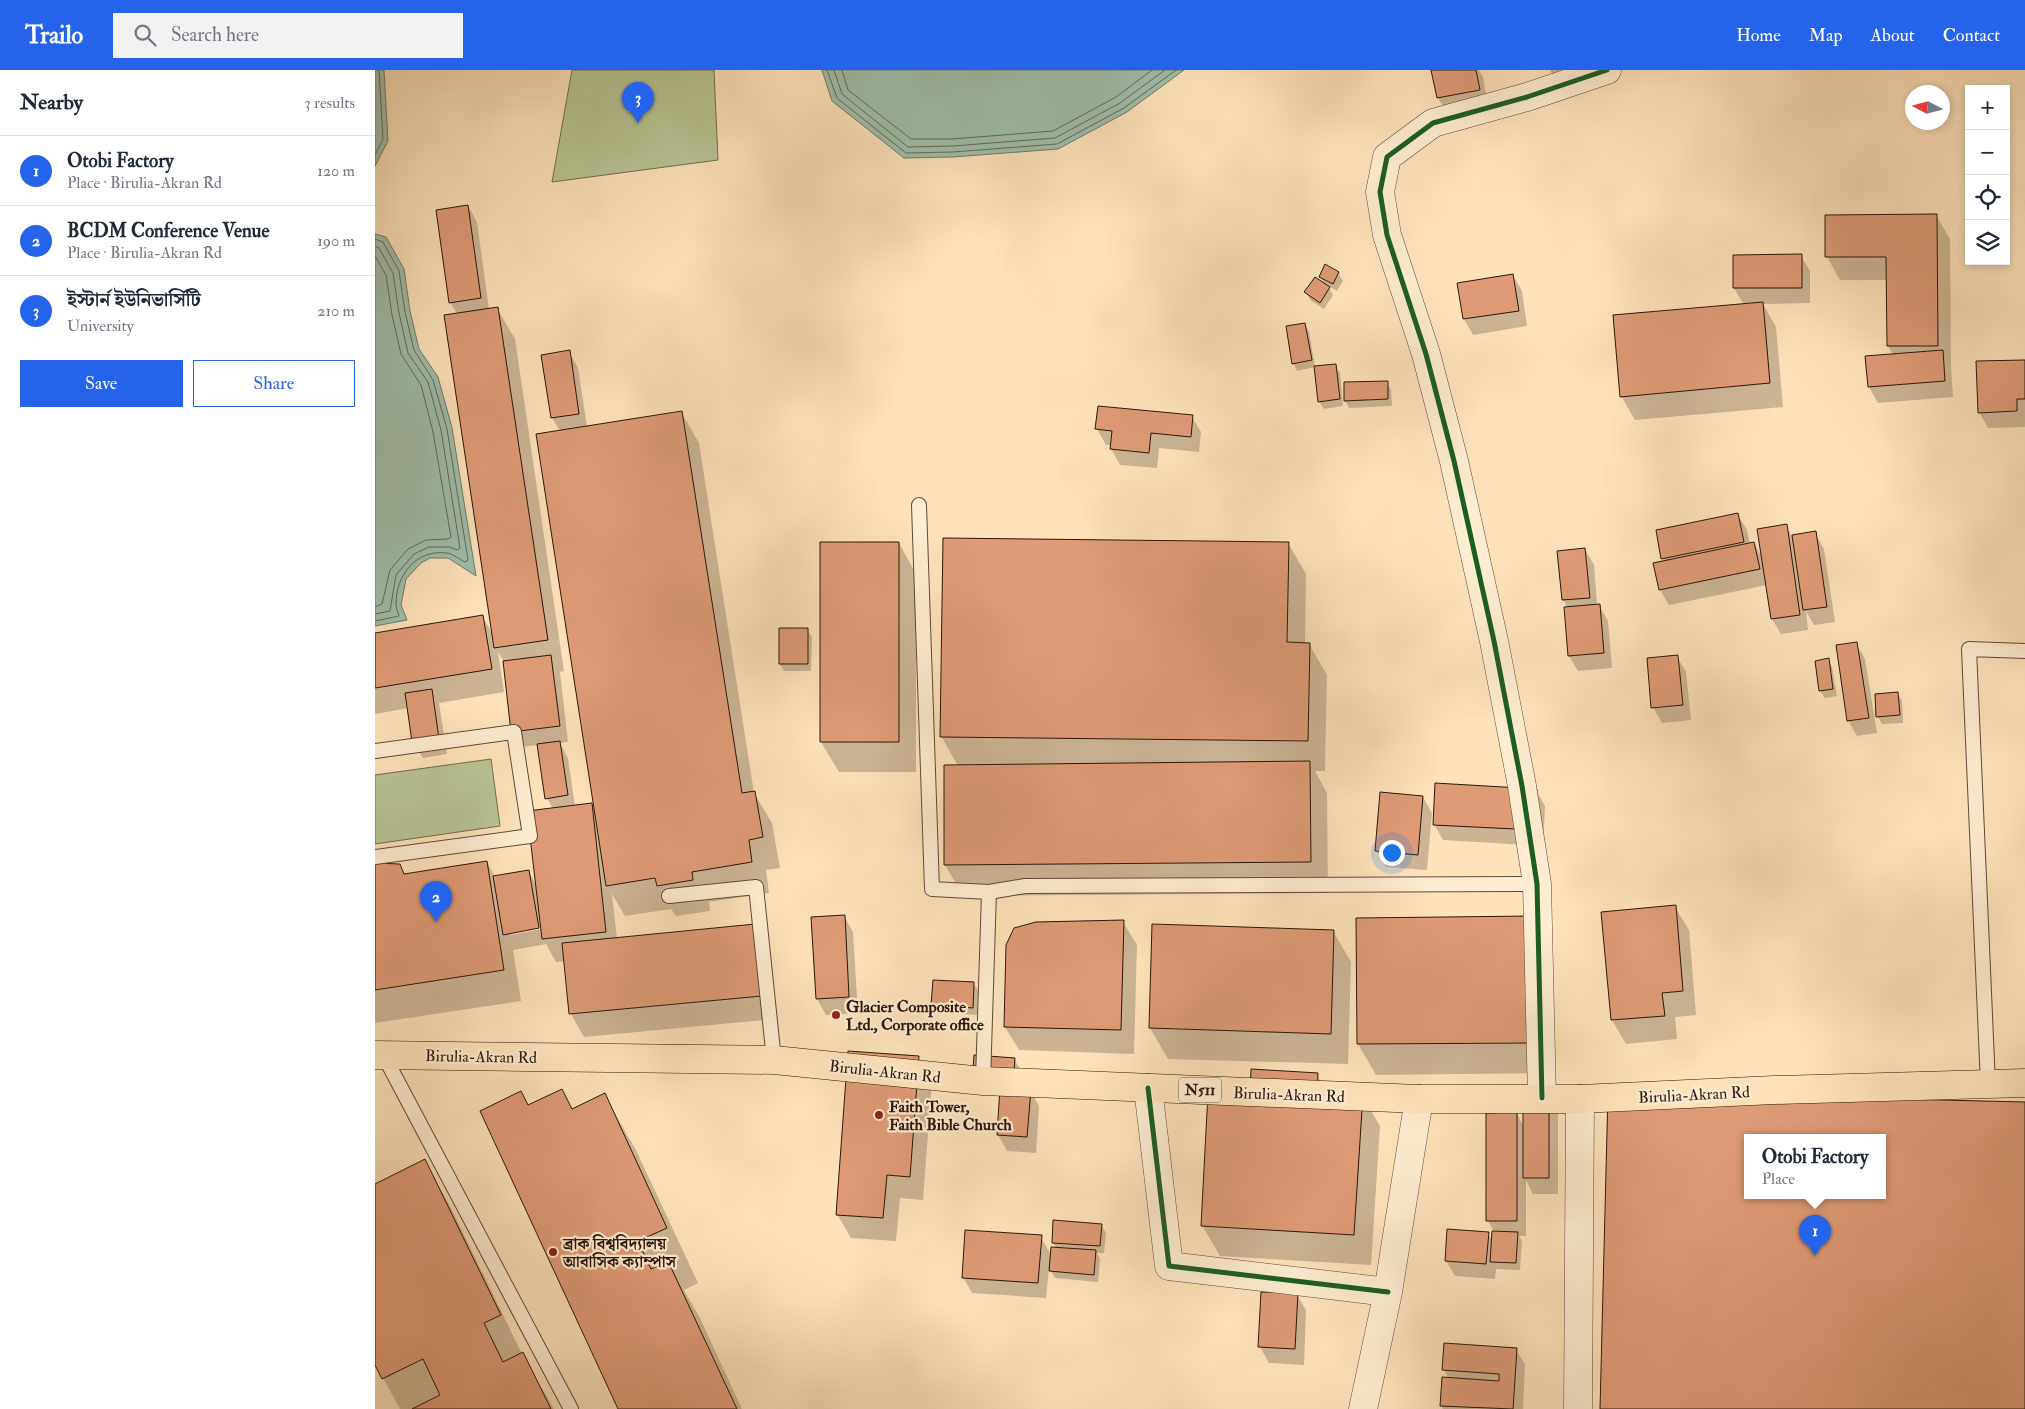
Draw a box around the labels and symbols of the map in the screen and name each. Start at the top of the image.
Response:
pin: 3 [622,82,654,123]
north arrow [1905,85,1950,130]
your location [1379,840,1405,866]
pin: 2 [420,881,452,922]
place label: Glacier Composite Ltd., Corporate office [846,997,984,1036]
marker: Glacier Composite Ltd., Corporate office [830,1009,842,1021]
street label: Birulia-Akran Rd [425,1046,537,1068]
street label: Birulia-Akran Rd [828,1056,942,1088]
road number: N511 [1179,1078,1221,1102]
street label: Birulia-Akran Rd [1638,1082,1751,1108]
street label: Birulia-Akran Rd [1233,1083,1345,1107]
place label: Faith Tower, Faith Bible Church [889,1097,1012,1135]
marker: Faith Tower, Faith Bible Church [873,1109,885,1121]
pin: 1 [1799,1215,1831,1256]
place label: ব্রাক বিশ্ববিদ্যালয় আবাসিক ক্যাম্পাস [562,1234,678,1272]
marker: ব্রাক বিশ্ববিদ্যালয় আবাসিক ক্যাম্পাস [547,1246,559,1258]

